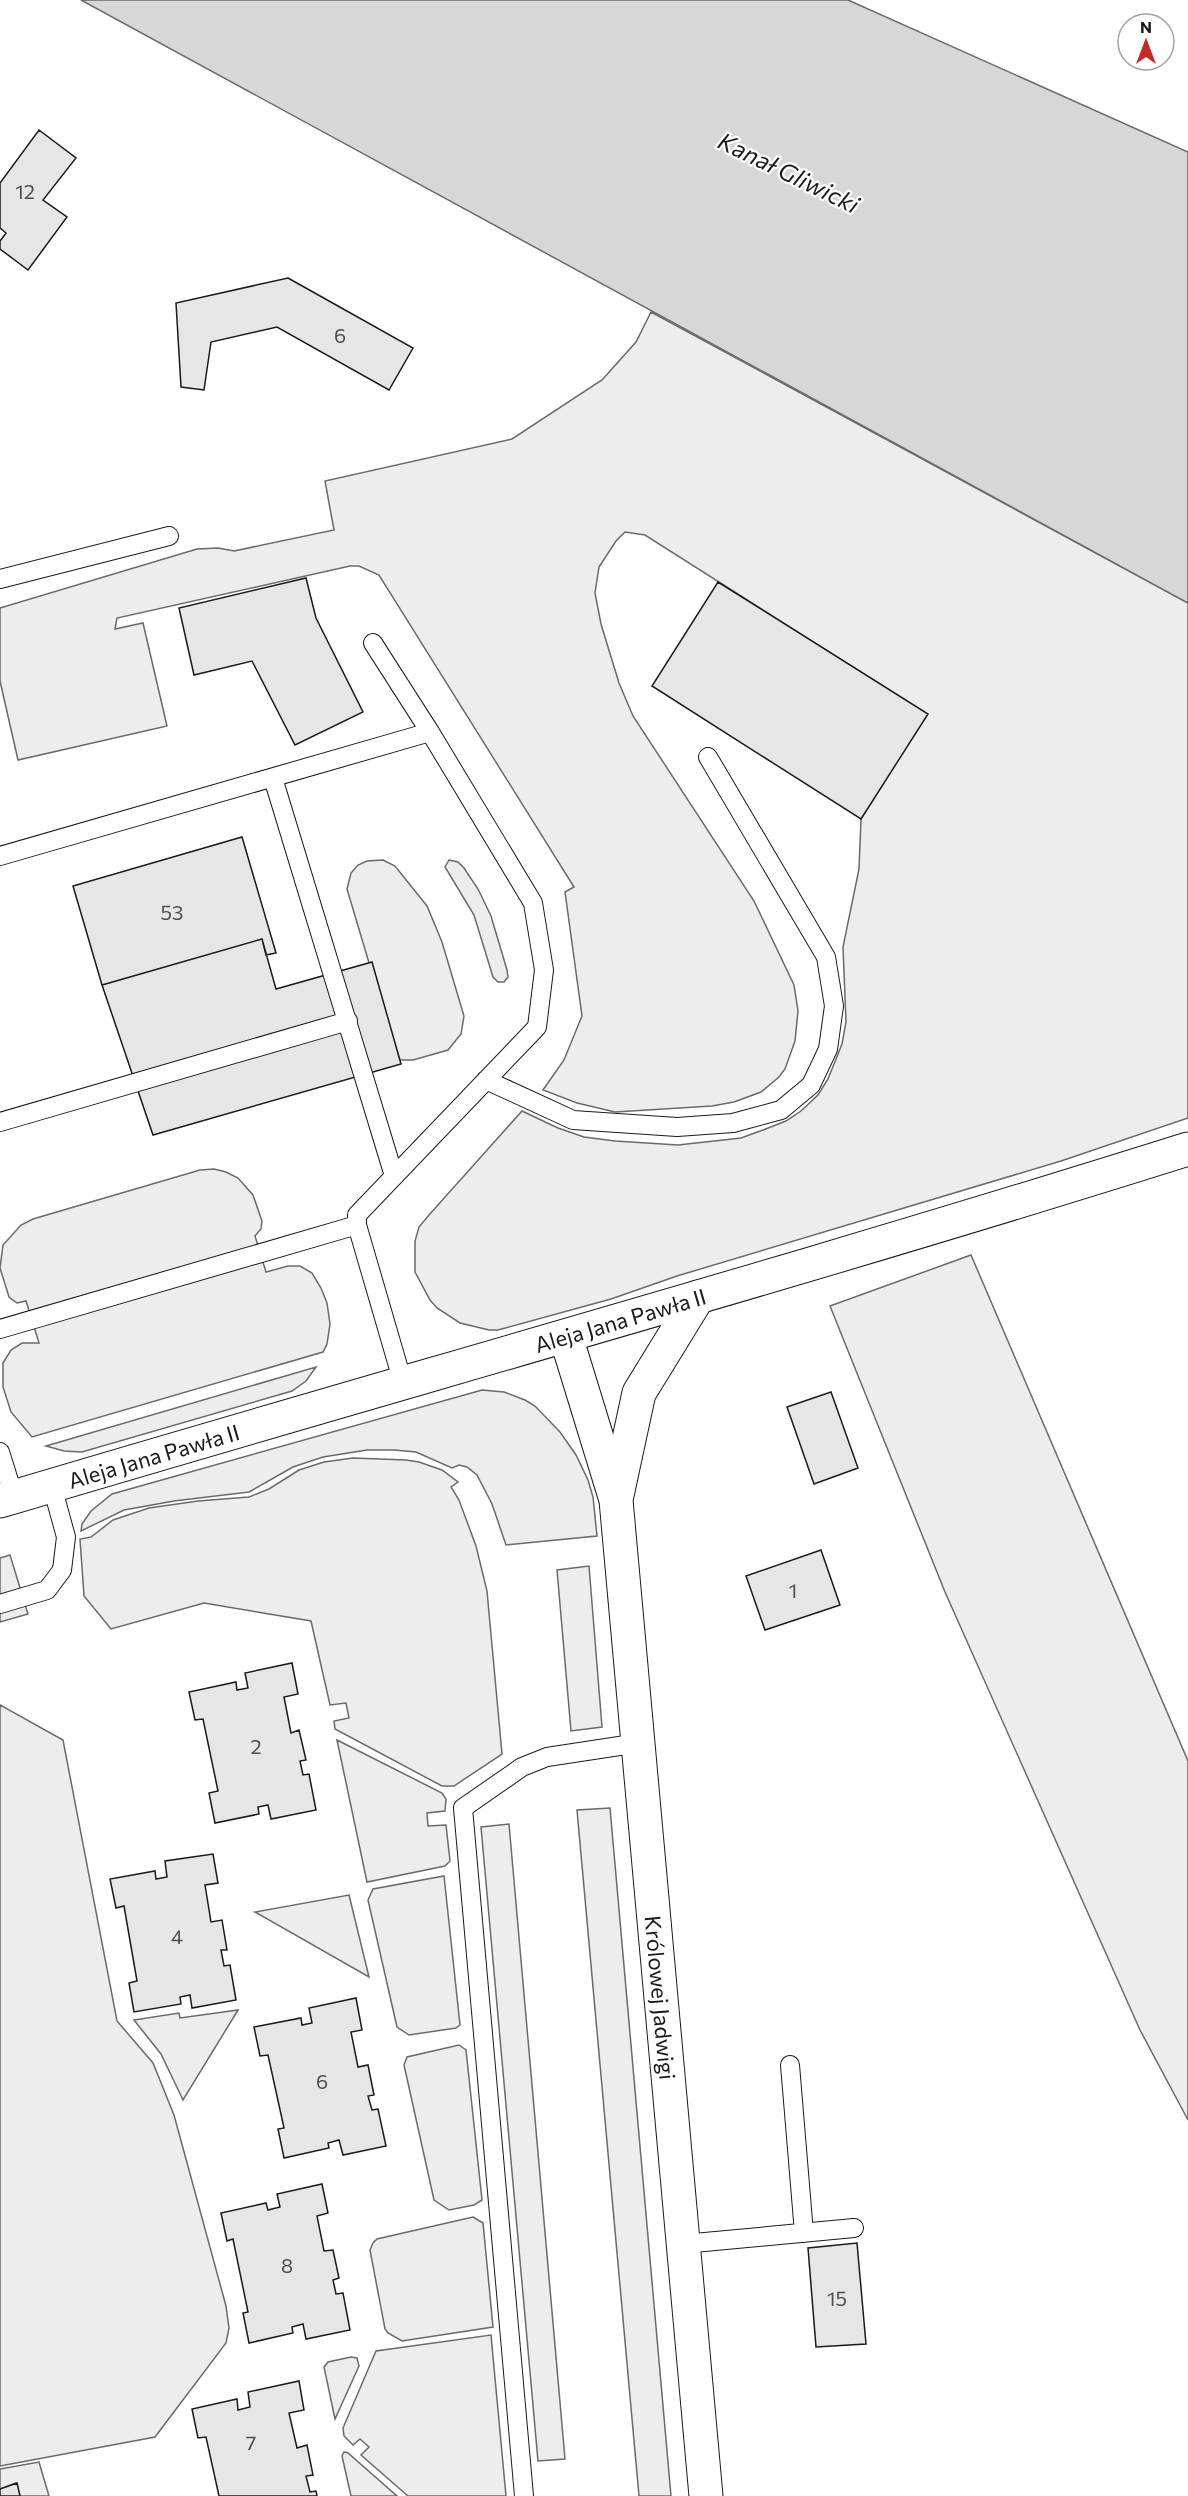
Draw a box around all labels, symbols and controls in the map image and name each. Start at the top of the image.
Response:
north arrow [1116,12,1176,72]
text: N [1140,17,1152,36]
water label: Kanał Gliwicki [714,125,865,219]
house number: 12 [15,179,35,203]
house number: 6 [334,323,346,347]
house number: 53 [161,900,183,924]
street label: Aleja Jana Pawła II [531,1282,709,1358]
street label: Aleja Jana Pawła II [65,1418,242,1494]
house number: 1 [789,1578,797,1602]
house number: 2 [250,1734,262,1758]
street label: Królowej Jadwigi [640,1914,682,2081]
house number: 4 [171,1924,183,1948]
house number: 6 [316,2069,328,2093]
house number: 8 [281,2253,293,2277]
house number: 15 [827,2286,847,2310]
house number: 7 [246,2430,256,2454]

